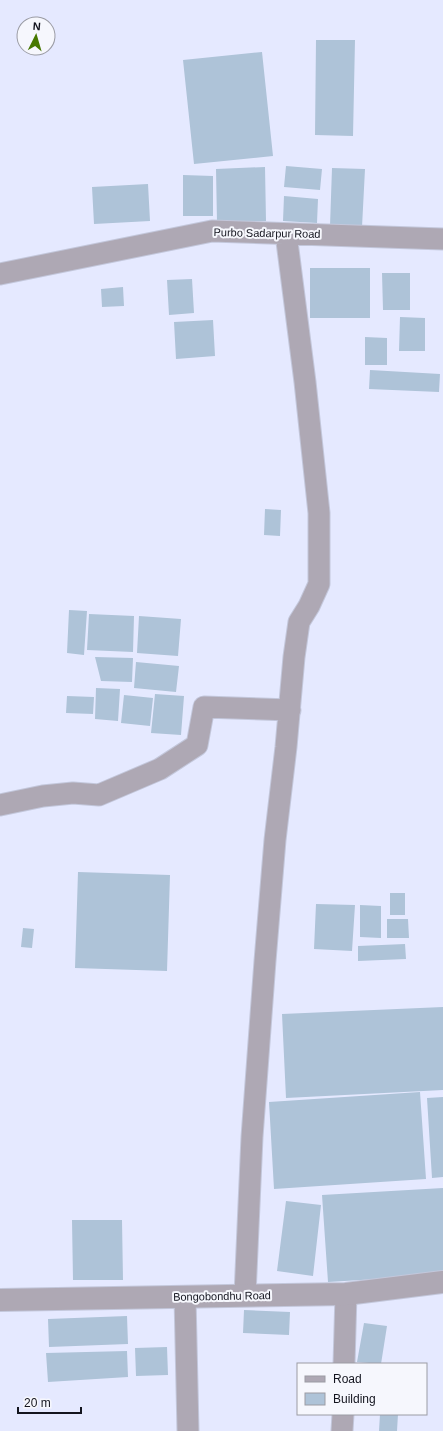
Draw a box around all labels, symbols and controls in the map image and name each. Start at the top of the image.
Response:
north arrow [16,16,56,56]
text: N [32,20,41,32]
street label: Purbo Sadarpur Road [213,226,321,240]
street label: Bongobondhu Road [173,1289,271,1303]
legend [297,1363,427,1415]
text: Road [333,1372,362,1386]
scale bar [18,1389,81,1415]
text: Building [333,1392,376,1406]
text: 20 m [24,1396,51,1410]

